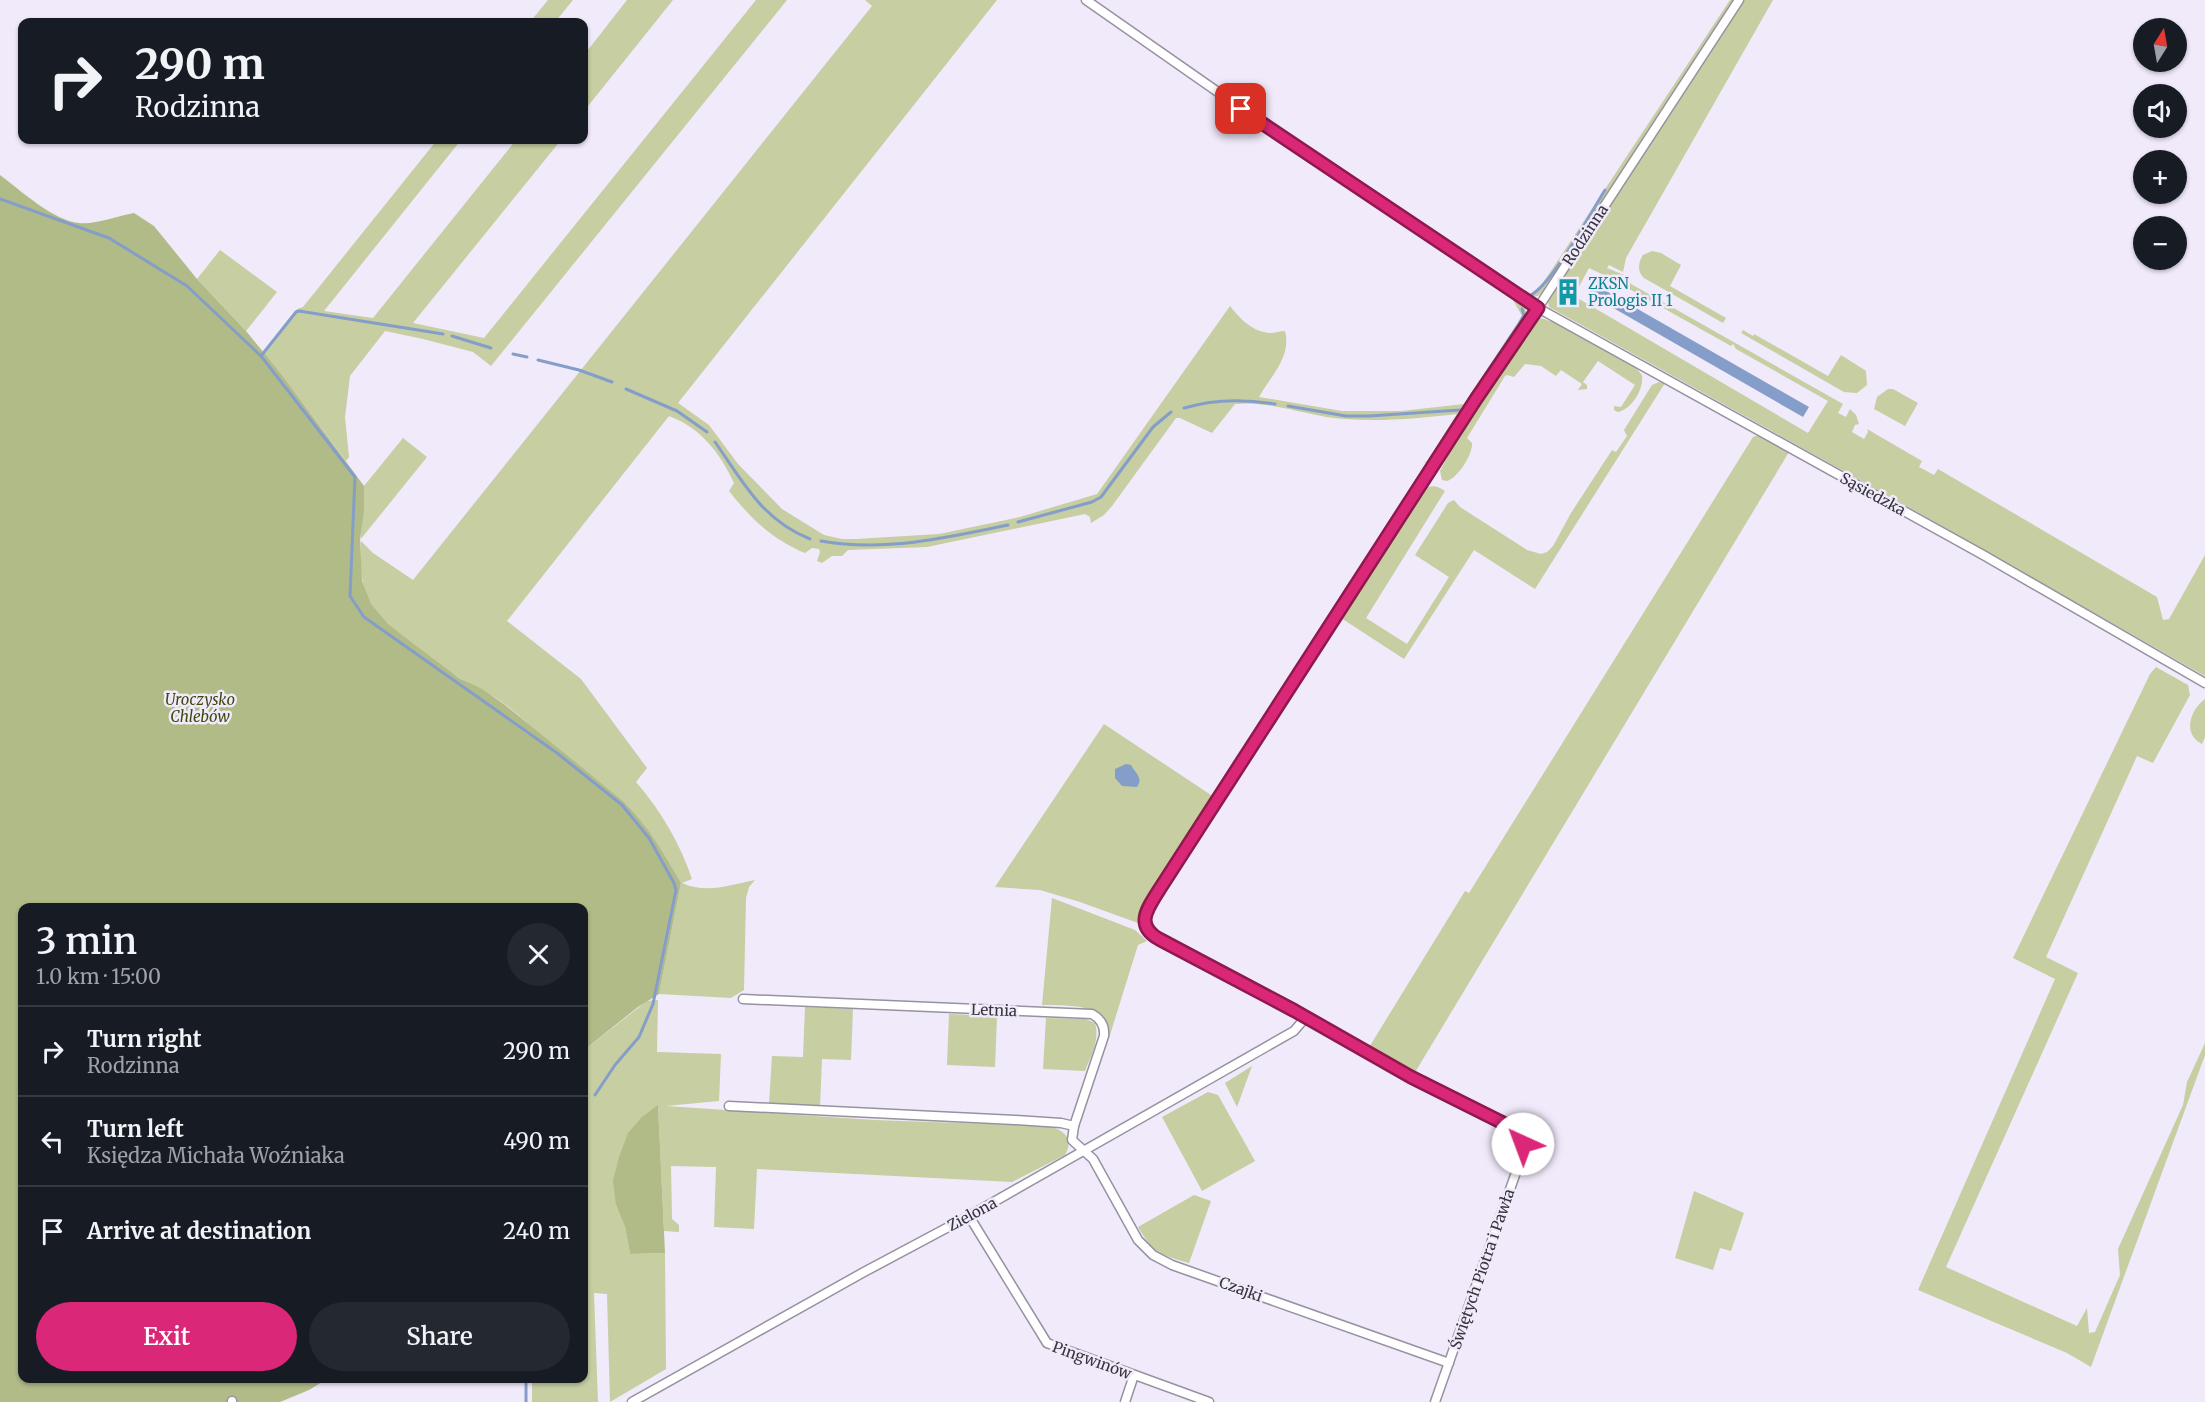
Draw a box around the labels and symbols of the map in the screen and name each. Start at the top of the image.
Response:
north arrow [2133,18,2187,72]
pin [1215,83,1266,134]
street label: Rodzinna [1558,201,1612,269]
place label: ZKSN Prologis II 1 [1588,274,1673,310]
building icon: ZKSN Prologis II 1 [1553,277,1583,307]
street label: Sąsiedzka [1837,468,1909,520]
park label: Uroczysko Chlebów [165,690,235,726]
street label: Letnia [971,1000,1017,1020]
position arrow [1491,1112,1555,1176]
street label: Świętych Piotra i Pawła [1445,1186,1518,1352]
street label: Zielona [944,1193,1000,1235]
street label: Czajki [1217,1272,1265,1306]
street label: Pingwinów [1050,1337,1134,1383]

